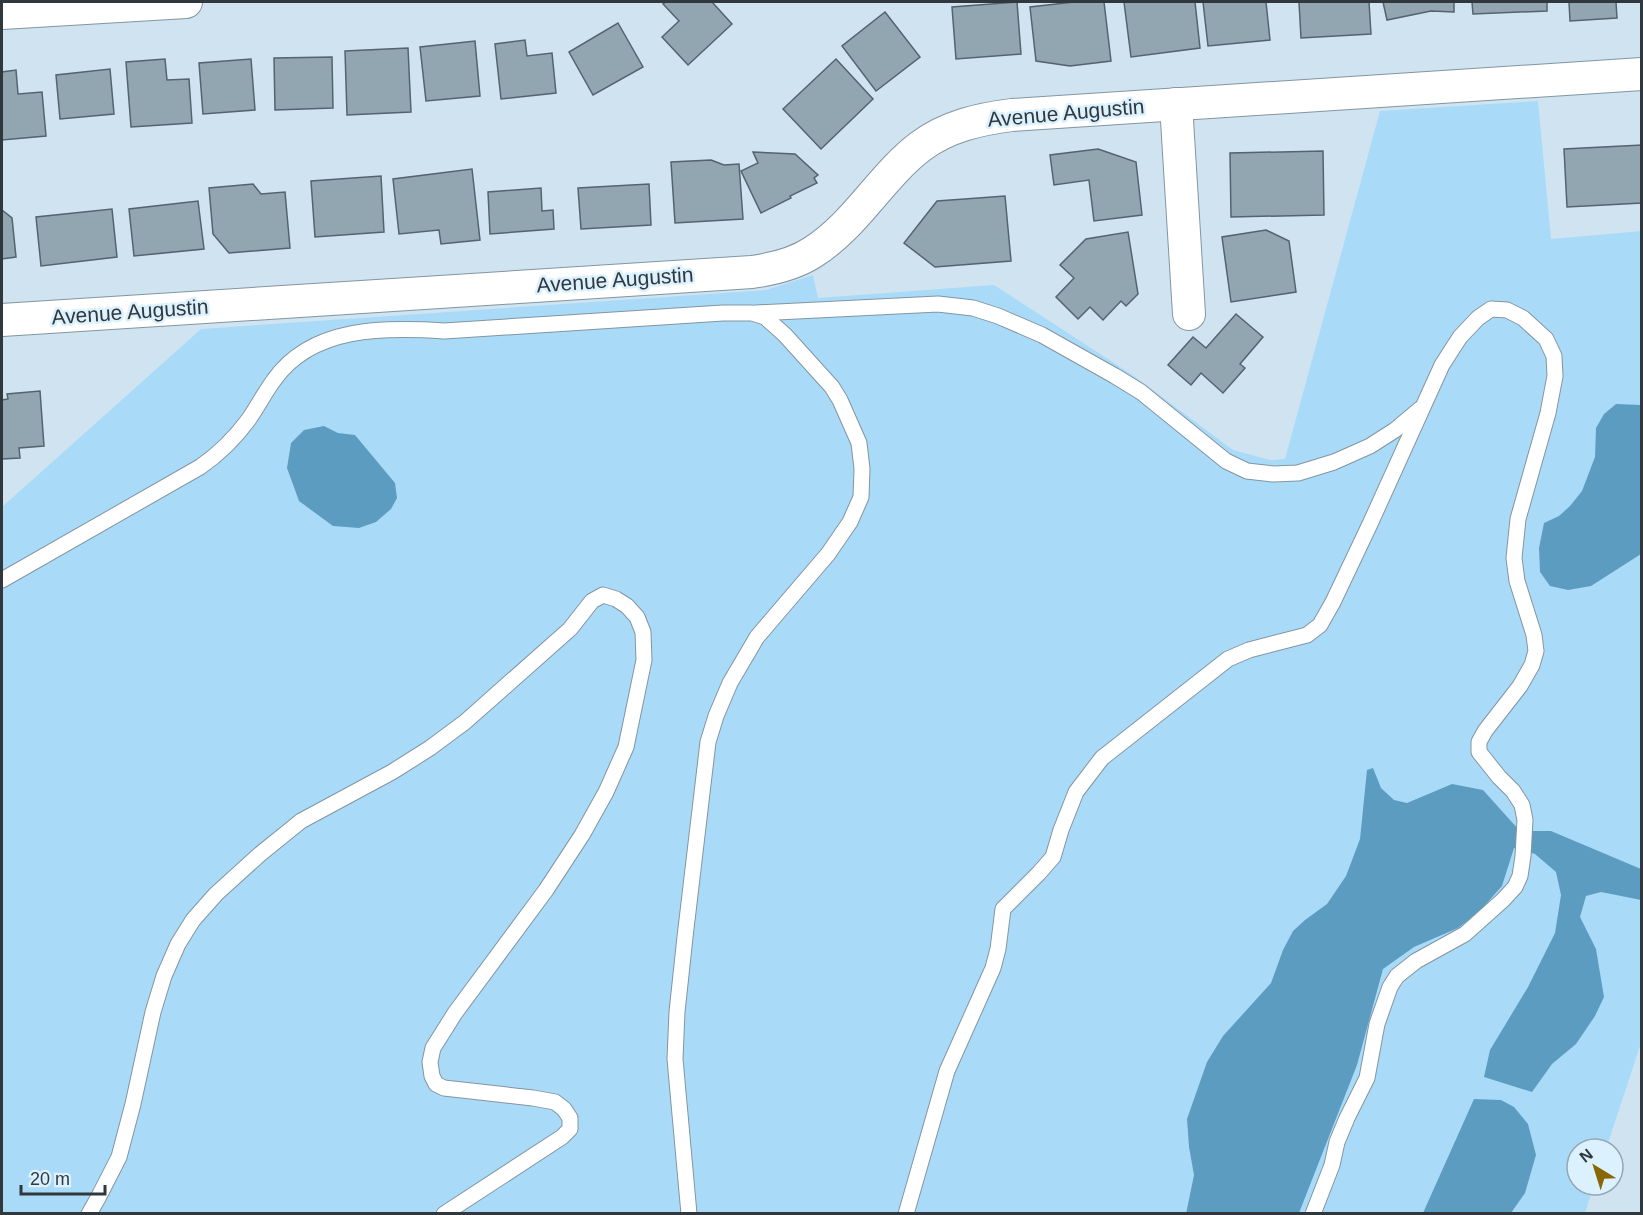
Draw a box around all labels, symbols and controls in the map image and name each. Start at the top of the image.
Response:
street label: Avenue Augustin [987,94,1145,131]
street label: Avenue Augustin [536,263,694,296]
street label: Avenue Augustin [51,295,209,328]
north arrow [1565,1137,1625,1197]
text: N [1576,1145,1596,1166]
scale bar [21,1158,105,1196]
text: 20 m [30,1169,70,1189]

